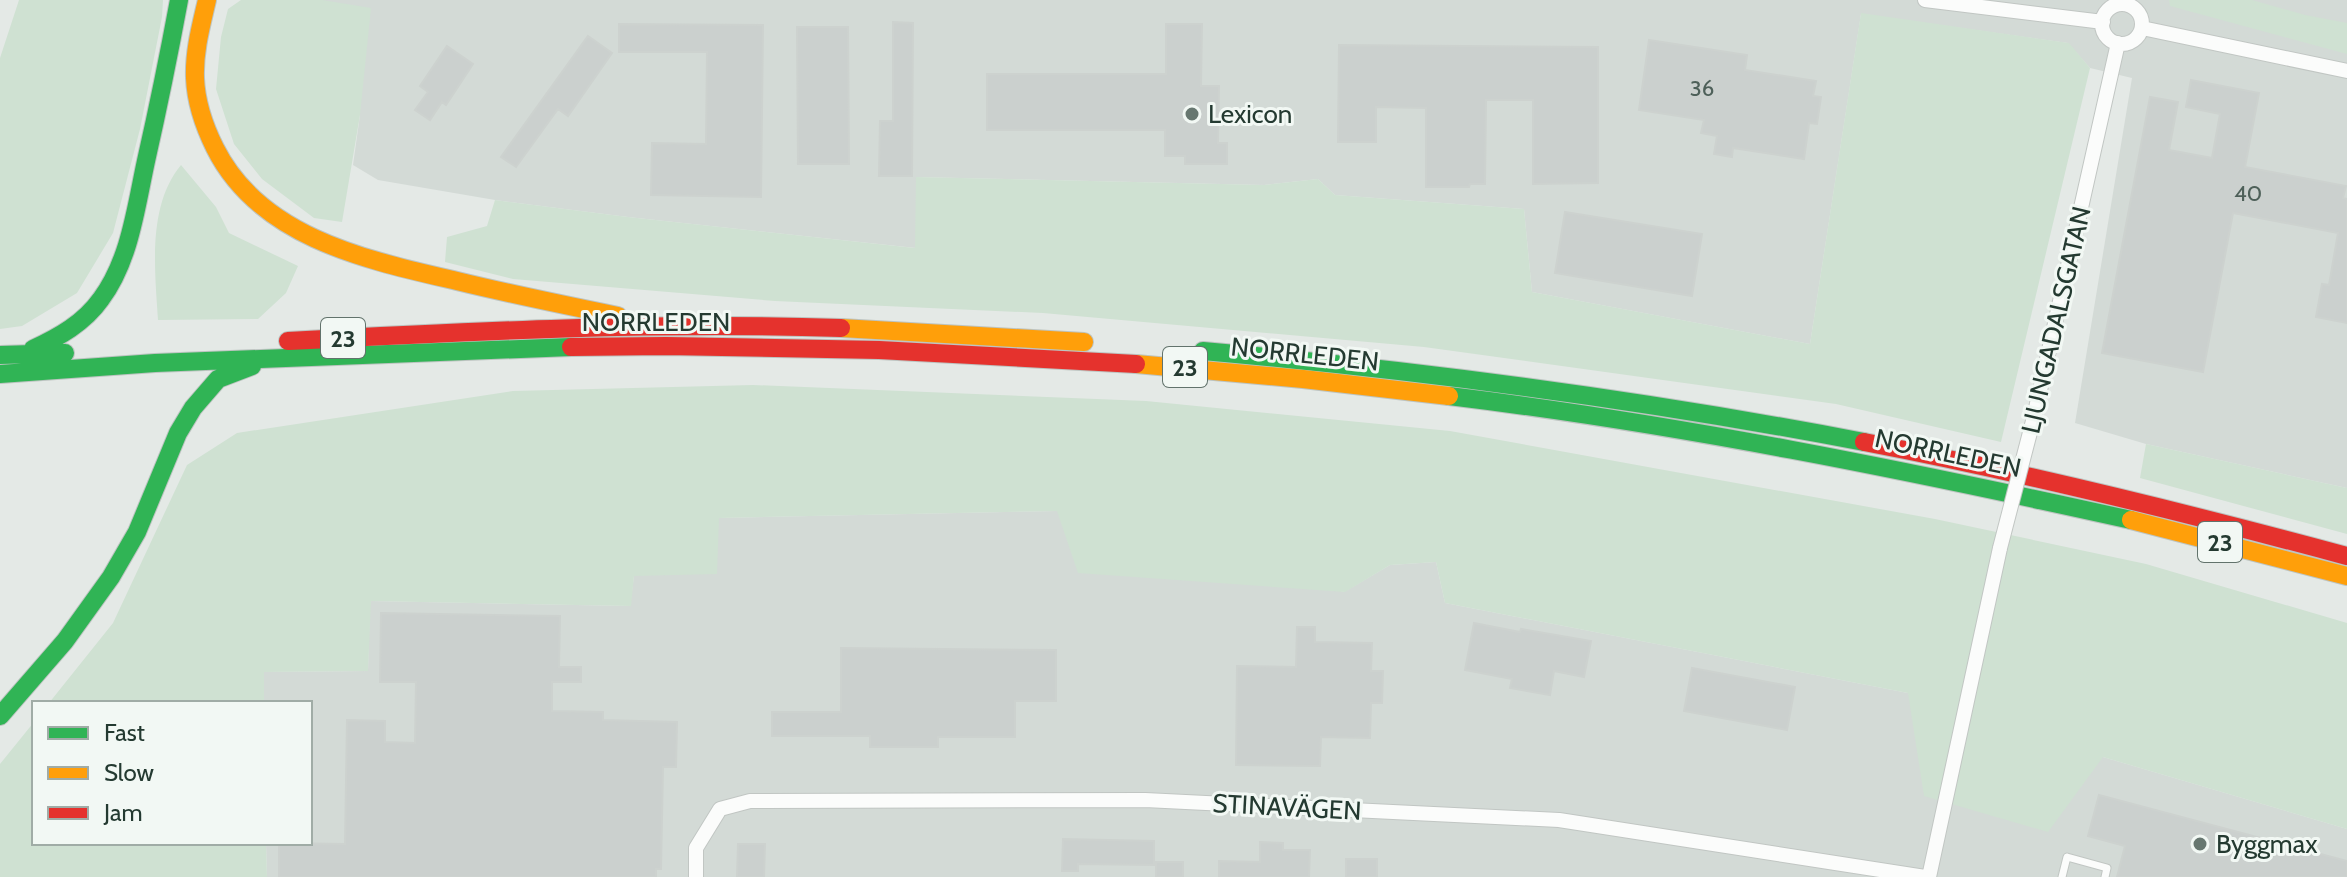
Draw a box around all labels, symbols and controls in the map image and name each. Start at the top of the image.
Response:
house number: 36 [1690,75,1714,102]
place label: Lexicon [1208,98,1292,130]
marker: Lexicon [1183,105,1201,123]
house number: 40 [2234,180,2262,207]
street label: LJUNGADALSGATAN [2014,203,2098,437]
street label: NORRLEDEN [582,306,730,338]
road number: 23 [321,318,365,358]
street label: NORRLEDEN [1229,330,1381,378]
road number: 23 [1163,347,1207,387]
street label: NORRLEDEN [1872,422,2024,484]
road number: 23 [2198,522,2242,562]
legend [32,701,312,845]
text: Fast [104,718,145,747]
text: Slow [104,758,154,787]
street label: STINAVÄGEN [1212,787,1362,827]
text: Jam [103,798,142,827]
place label: Byggmax [2216,828,2318,860]
marker: Byggmax [2191,835,2209,853]

